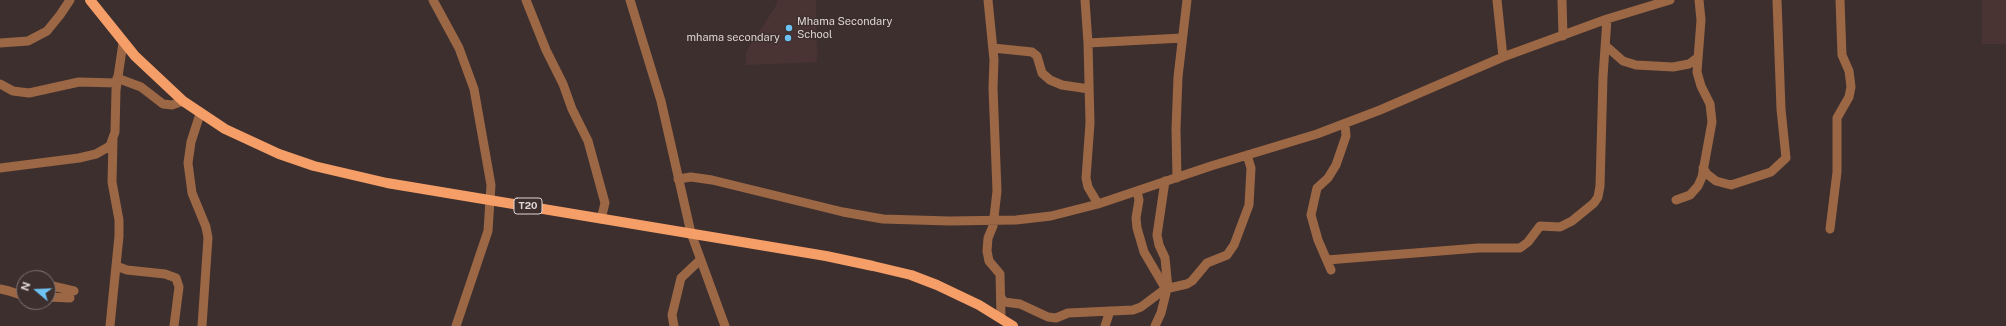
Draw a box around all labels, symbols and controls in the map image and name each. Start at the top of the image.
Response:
place label: Mhama Secondary School [797,15,892,41]
marker: Mhama Secondary School [784,23,794,33]
place label: mhama secondary [687,31,780,45]
marker: mhama secondary [783,33,793,43]
road number: T20 [514,198,542,214]
north arrow [16,270,56,310]
text: N [19,280,33,292]

